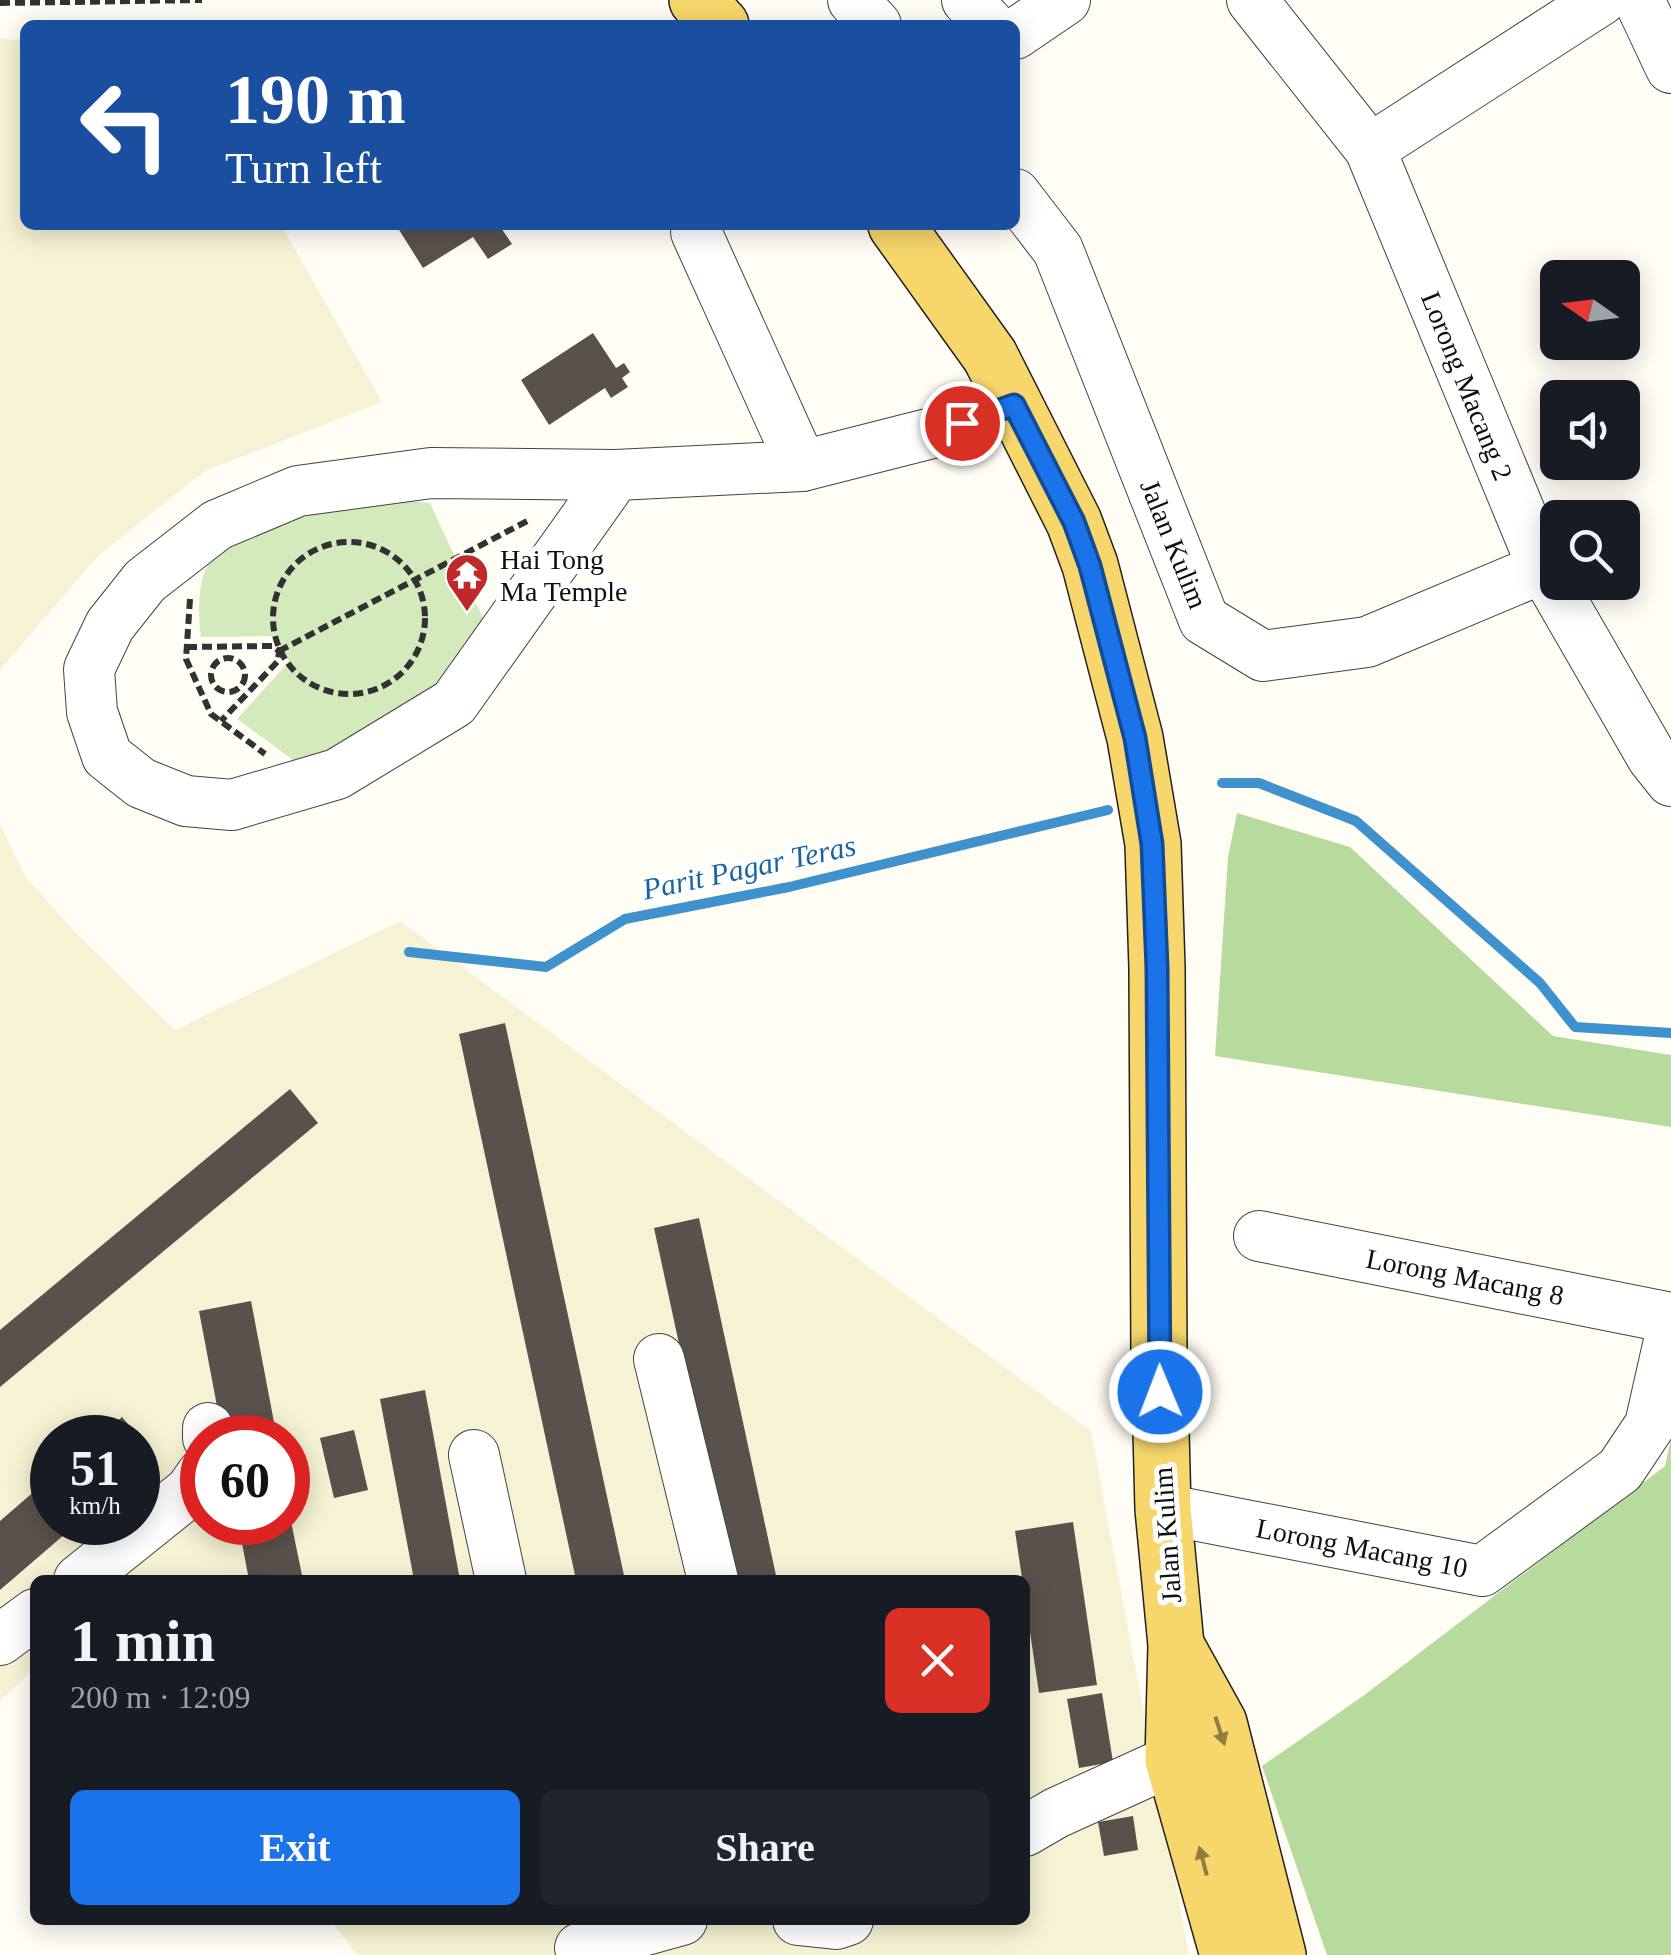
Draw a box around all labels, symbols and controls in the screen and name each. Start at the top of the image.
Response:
icon: left [60,60,190,190]
text: 190 m [225,61,406,138]
text: Turn left [225,143,382,193]
north arrow [1540,260,1640,360]
map controls [1540,260,1640,600]
street label: Lorong Macang 2 [1415,287,1519,485]
button: sound [1540,380,1640,480]
pin [920,381,1005,466]
icon: arrive [935,396,990,451]
street label: Jalan Kulim [1134,475,1214,613]
button: search [1540,500,1640,600]
place label: Hai Tong Ma Temple [500,544,627,607]
temple icon: Hai Tong Ma Temple [444,552,490,613]
water label: Parit Pagar Teras [638,828,859,906]
street label: Lorong Macang 8 [1364,1243,1566,1311]
position arrow [1108,1340,1212,1444]
speed limit sign: 60 [180,1415,310,1545]
text: 51 [70,1440,120,1496]
street label: Jalan Kulim [1147,1466,1187,1604]
text: km/h [69,1492,121,1519]
street label: Lorong Macang 10 [1254,1512,1470,1584]
text: 1 min [70,1608,215,1674]
button: close [885,1608,990,1713]
text: 200 m · 12:09 [70,1679,250,1715]
one-way arrow [1214,1716,1229,1746]
button: Exit [70,1790,520,1905]
button: Share [540,1790,990,1905]
one-way arrow [1194,1845,1210,1876]

